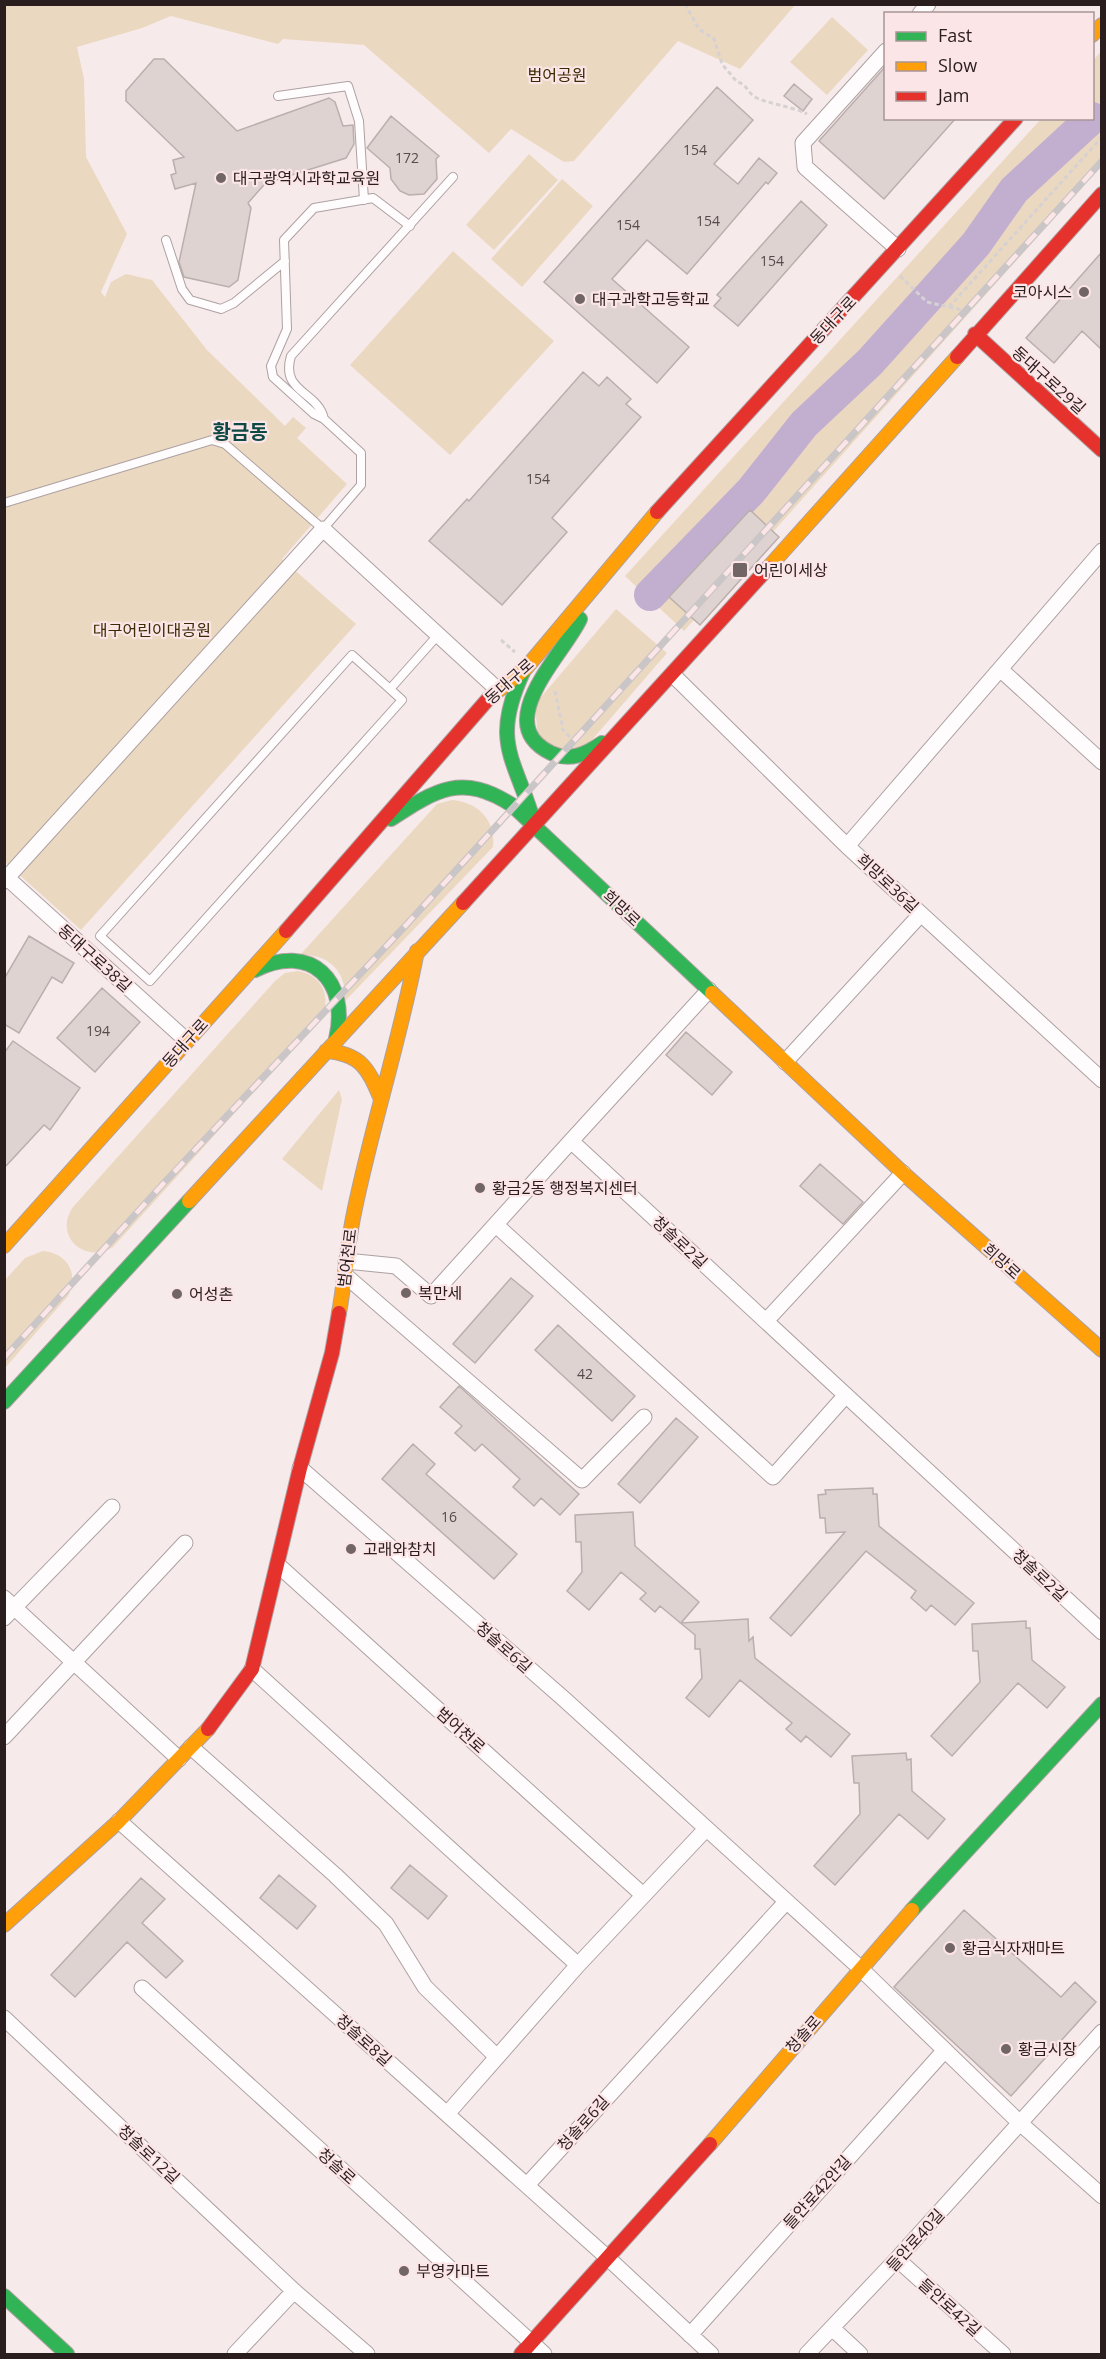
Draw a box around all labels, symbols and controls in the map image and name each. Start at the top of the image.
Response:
legend [884,12,1094,120]
text: Fast [938,23,972,47]
text: Slow [938,53,977,77]
park label: 범어공원 [528,64,586,86]
text: Jam [936,83,970,107]
house number: 154 [683,140,707,159]
house number: 172 [395,148,419,167]
place label: 대구광역시과학교육원 [233,167,380,189]
marker: 대구광역시과학교육원 [214,171,228,185]
house number: 154 [696,211,720,230]
house number: 154 [616,215,640,234]
house number: 154 [760,251,784,270]
place label: 코아시스 [1013,281,1072,303]
marker: 코아시스 [1077,285,1091,299]
place label: 대구과학고등학교 [592,288,710,310]
street label: 동대구로 [805,291,861,349]
marker: 대구과학고등학교 [573,292,587,306]
street label: 동대구로29길 [1007,341,1091,419]
district label: 황금동 [212,418,268,445]
house number: 154 [526,469,550,488]
place label: 어린이세상 [754,559,828,581]
marker: 어린이세상 [731,561,749,579]
park label: 대구어린이대공원 [93,619,211,641]
street label: 동대구로 [480,653,538,709]
street label: 희망로36길 [852,849,924,917]
street label: 희망로 [598,885,646,931]
street label: 동대구로38길 [53,919,137,997]
street label: 동대구로 [157,1014,213,1072]
house number: 194 [86,1021,110,1040]
place label: 황금2동 행정복지센터 [492,1177,638,1199]
marker: 황금2동 행정복지센터 [473,1181,487,1195]
street label: 청솔로2길 [648,1211,712,1273]
street label: 범어천로 [332,1227,362,1289]
street label: 희망로 [978,1238,1026,1284]
place label: 복만세 [418,1282,462,1304]
place label: 어성촌 [189,1283,233,1305]
marker: 복만세 [399,1286,413,1300]
marker: 어성촌 [170,1287,184,1301]
house number: 42 [577,1364,593,1383]
house number: 16 [441,1507,457,1526]
place label: 고래와참치 [363,1538,437,1560]
marker: 고래와참치 [344,1542,358,1556]
street label: 청솔로2길 [1008,1544,1072,1606]
street label: 청솔로6길 [471,1616,537,1678]
street label: 범어천로 [432,1702,490,1758]
place label: 황금식자재마트 [962,1937,1065,1959]
marker: 황금식자재마트 [943,1941,957,1955]
street label: 청솔로8길 [331,2009,397,2071]
street label: 청솔로 [780,2010,826,2058]
place label: 황금시장 [1018,2038,1077,2060]
marker: 황금시장 [999,2042,1013,2056]
street label: 청솔로6길 [552,2090,614,2156]
street label: 청솔로12길 [113,2120,185,2188]
street label: 청솔로 [313,2143,361,2189]
street label: 들안로42안길 [778,2150,856,2234]
street label: 들안로40길 [881,2204,949,2276]
place label: 부영카마트 [416,2260,490,2282]
marker: 부영카마트 [397,2264,411,2278]
street label: 들안로42길 [914,2273,986,2341]

